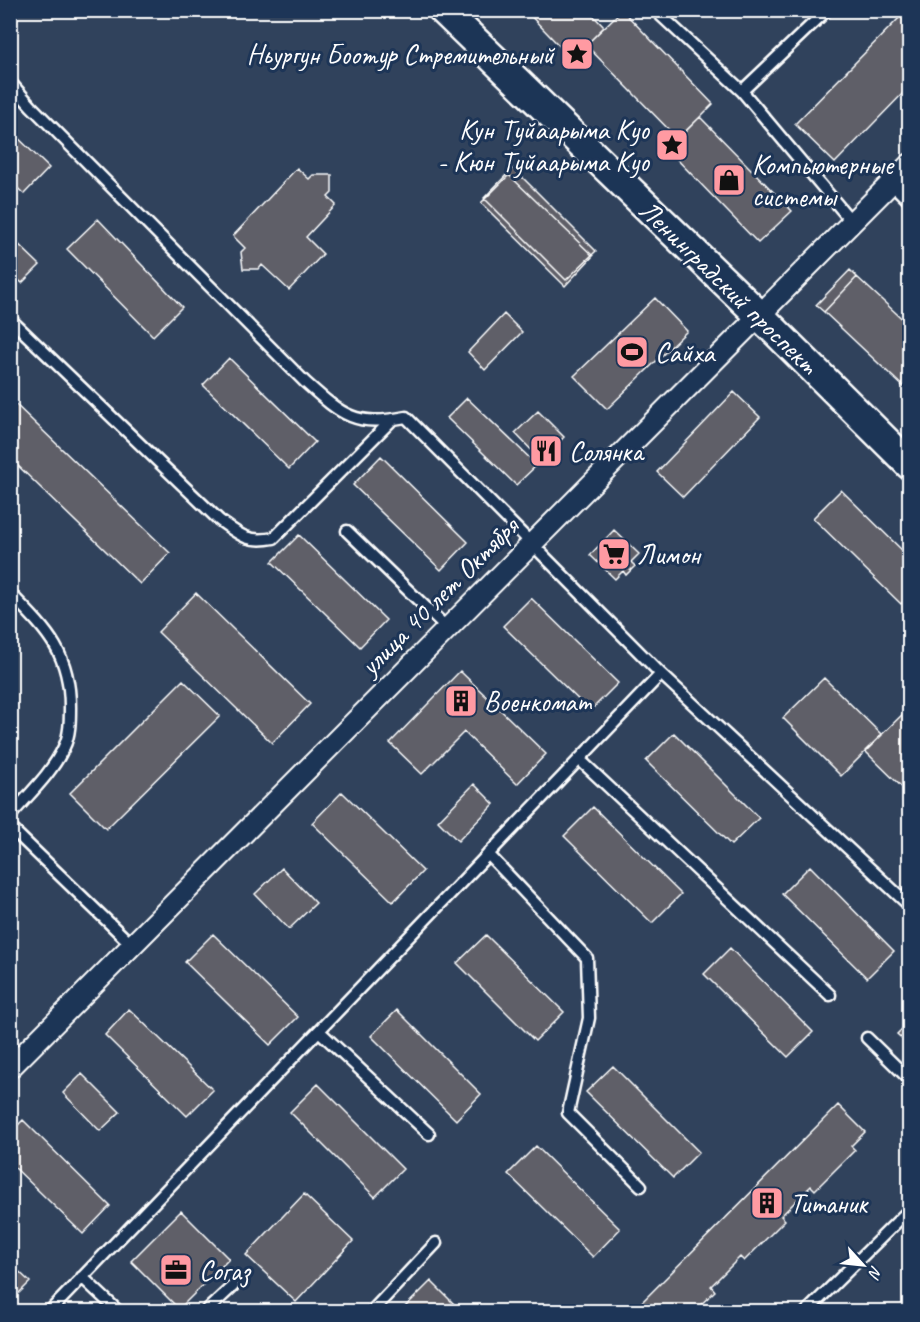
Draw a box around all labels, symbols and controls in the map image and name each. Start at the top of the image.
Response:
place icon: Ньургун Боотур Стремительный [559,36,595,72]
place label: Ньургун Боотур Стремительный [247,37,555,72]
place label: Кун Туйаарыма Куо - Кюн Туйаарыма Куо [437,112,651,179]
place icon: Кун Туйаарыма Куо - Кюн Туйаарыма Куо [654,127,690,163]
place label: Компьютерные системы [752,147,895,214]
shop icon: Компьютерные системы [711,162,747,198]
street label: Ленинградский проспект [632,192,827,383]
sports icon: Сайха [614,334,650,370]
place label: Сайха [655,335,716,370]
restaurant icon: Солянка [528,433,564,469]
place label: Солянка [569,434,645,469]
street label: улица 40 лет Октября [351,508,527,684]
supermarket icon: Лимон [596,536,632,572]
place label: Лимон [637,537,702,572]
building icon: Военкомат [443,683,479,719]
place label: Военкомат [484,684,592,719]
building icon: Титаник [749,1185,785,1221]
place label: Титаник [790,1186,869,1221]
north arrow [833,1235,893,1295]
office icon: Согаз [158,1252,194,1288]
place label: Согаз [199,1253,252,1288]
text: N [863,1262,887,1283]

